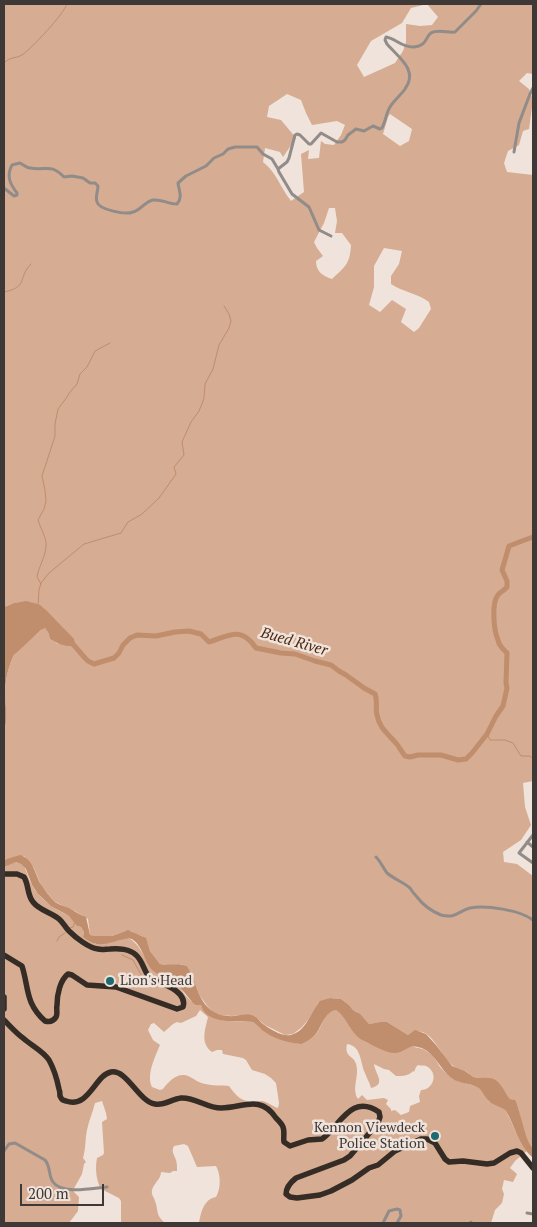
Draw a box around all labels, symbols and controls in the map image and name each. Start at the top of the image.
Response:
water label: Bued River [259,624,329,660]
place label: Lion's Head [120,973,192,989]
marker: Lion's Head [104,975,116,987]
place label: Kennon Viewdeck Police Station [314,1120,425,1152]
marker: Kennon Viewdeck Police Station [429,1130,441,1142]
scale bar [22,1174,106,1206]
text: 200 m [28,1183,69,1203]

